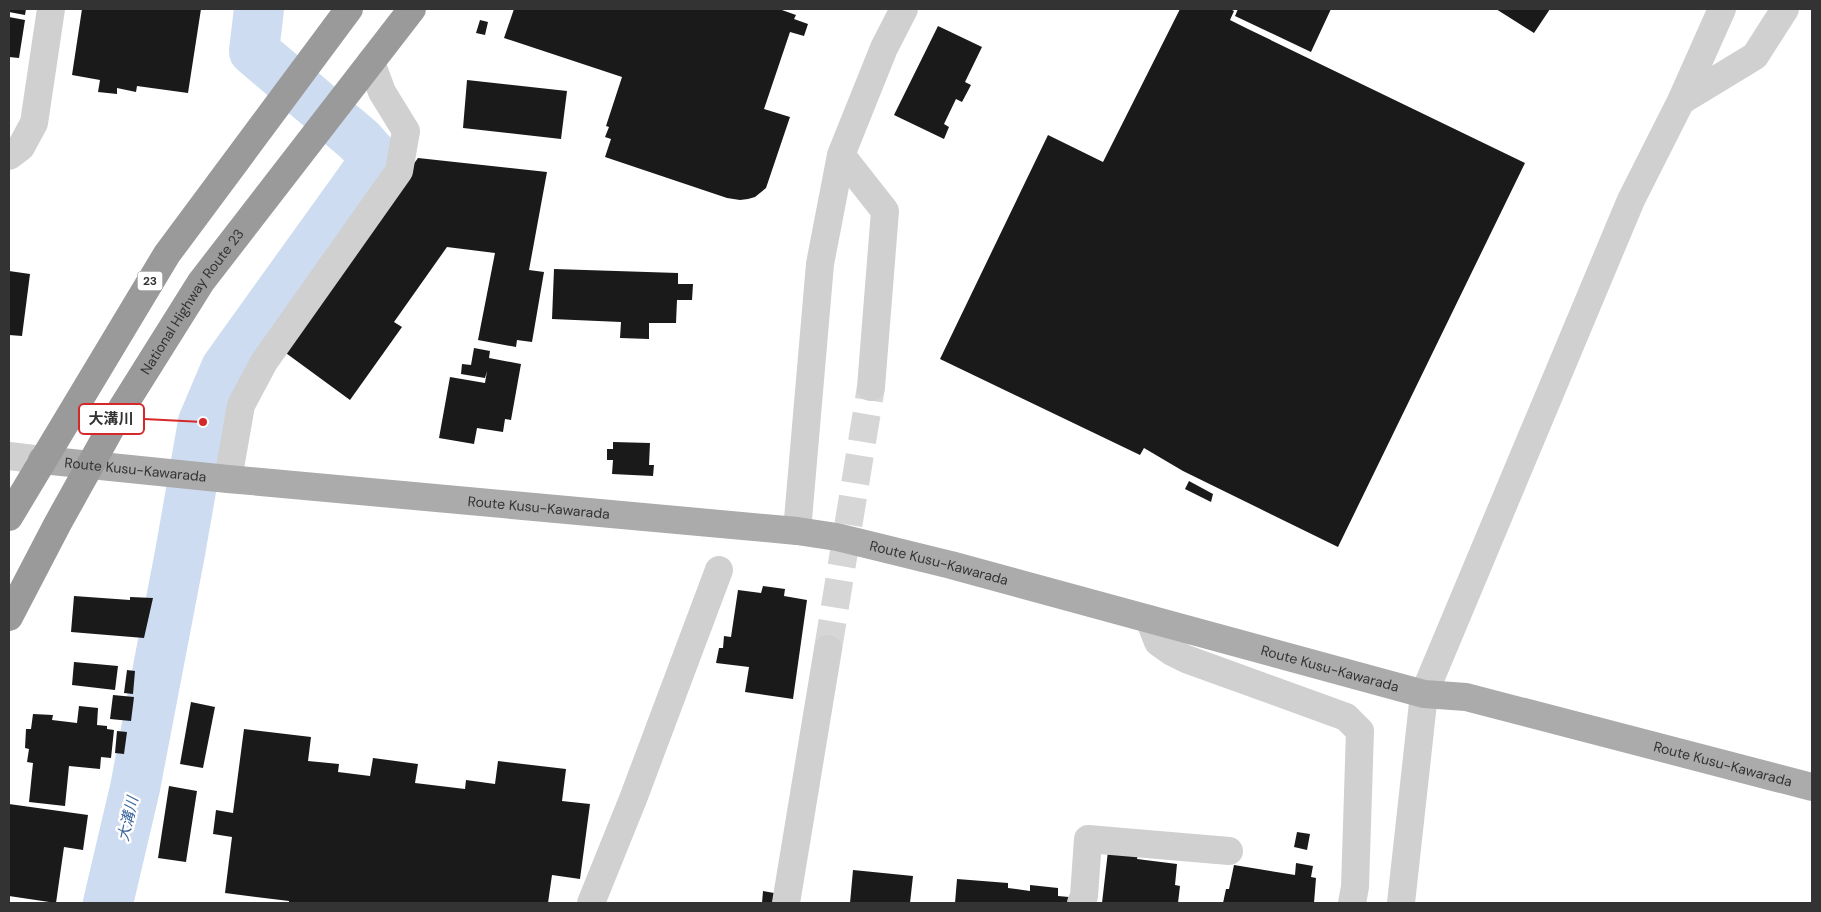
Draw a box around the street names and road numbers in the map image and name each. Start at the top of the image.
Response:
street label: National Highway Route 23 [136,225,248,378]
road number: 23 [138,272,162,290]
street label: Route Kusu-Kawarada [64,453,207,486]
street label: Route Kusu-Kawarada [467,492,611,523]
street label: Route Kusu-Kawarada [868,536,1010,589]
street label: Route Kusu-Kawarada [1259,641,1401,696]
street label: Route Kusu-Kawarada [1652,737,1794,790]

